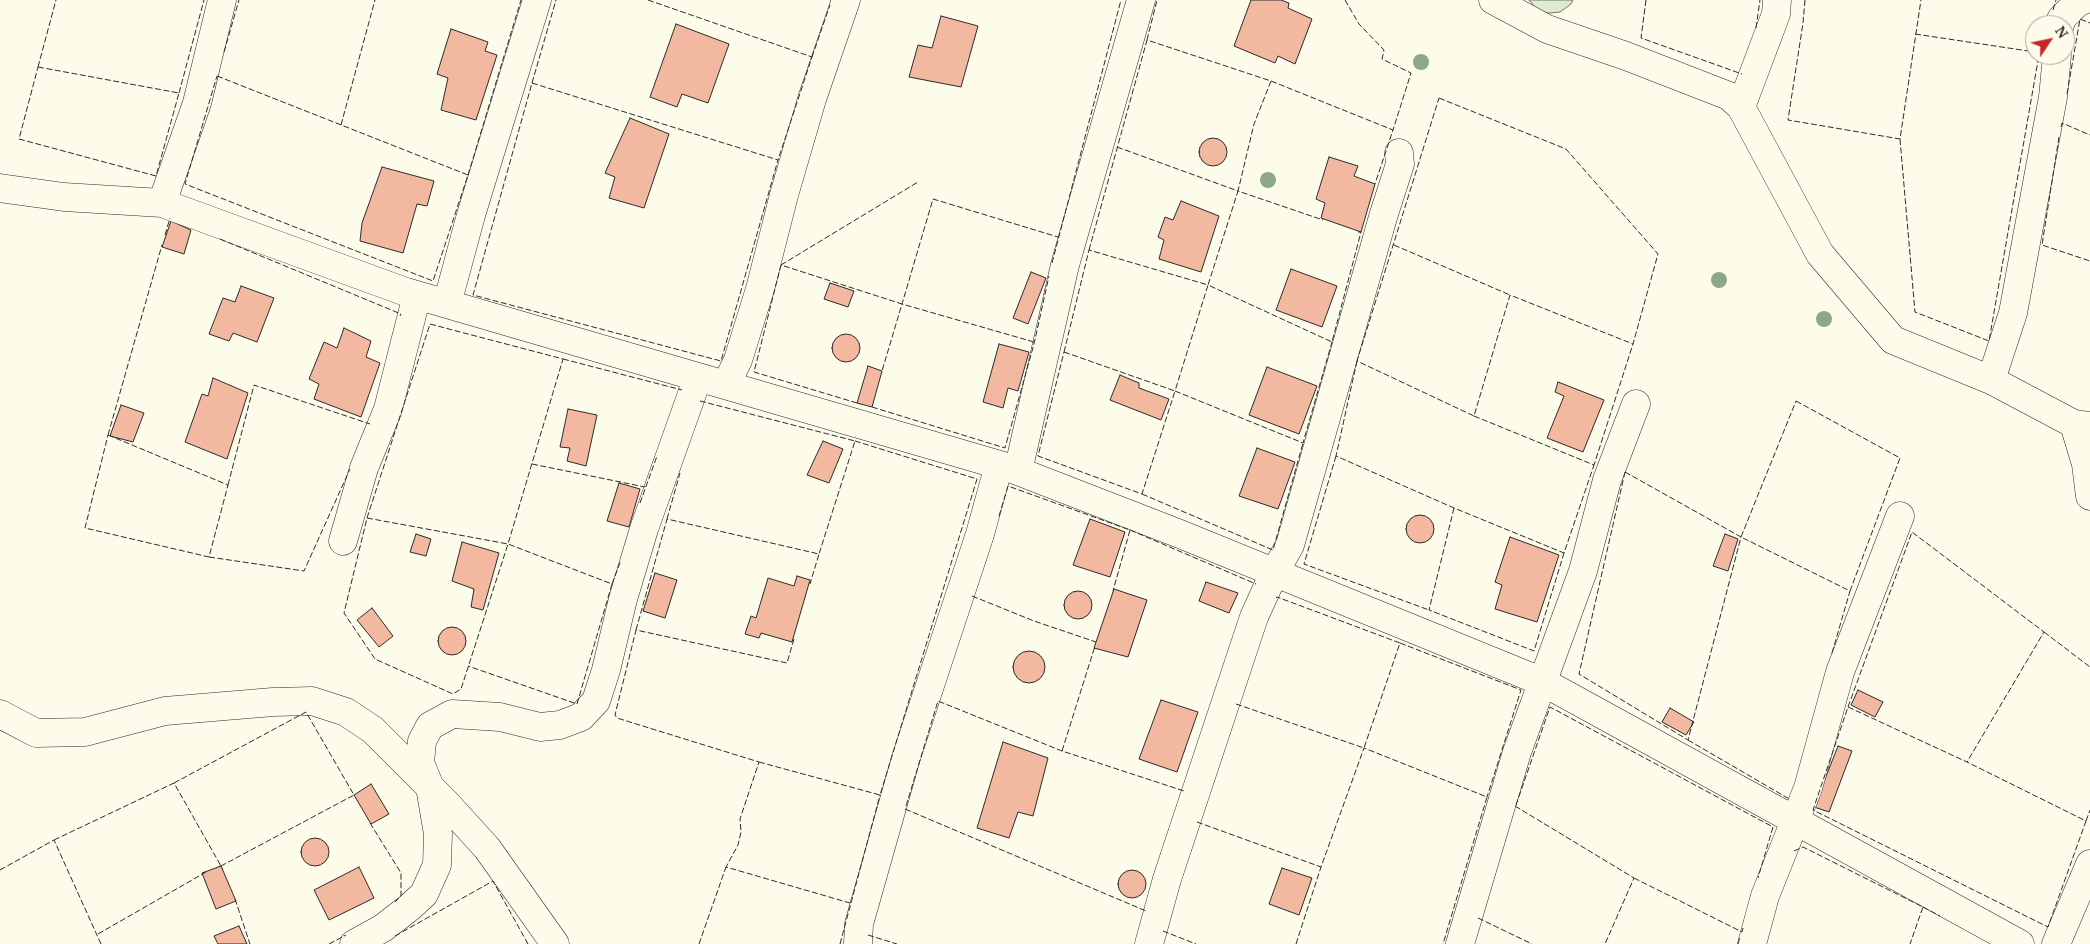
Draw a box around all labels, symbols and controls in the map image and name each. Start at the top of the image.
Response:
north arrow [2025,15,2075,65]
text: N [2051,22,2073,42]

